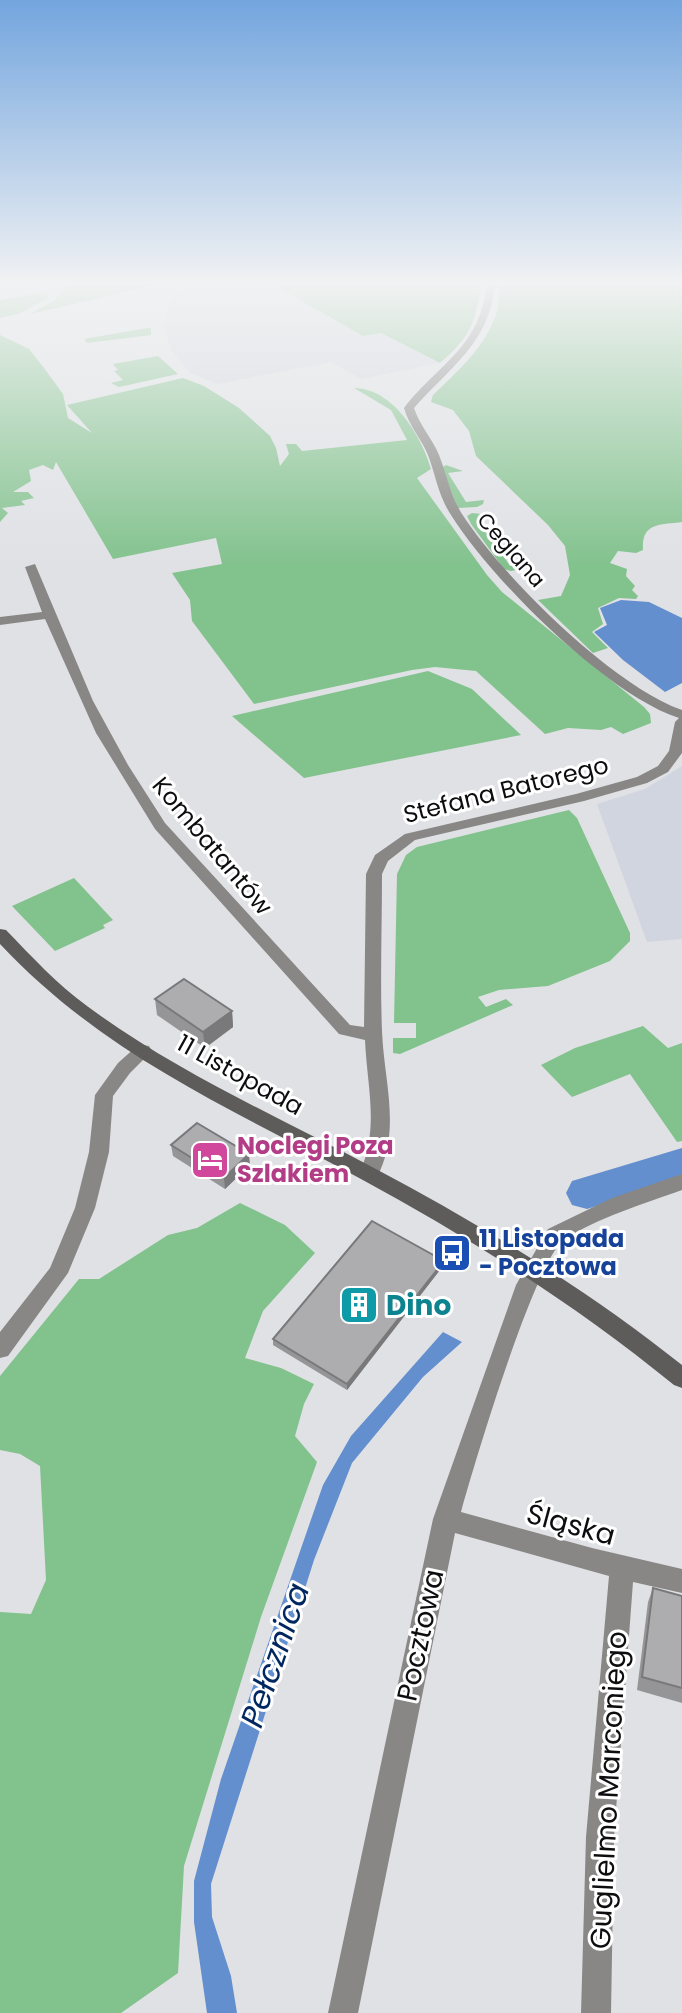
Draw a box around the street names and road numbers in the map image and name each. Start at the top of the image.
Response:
street label: Ceglana [471,506,552,593]
street label: Stefana Batorego [400,748,612,831]
street label: Kombatantów [145,770,280,922]
street label: 11 Listopada [171,1026,309,1123]
street label: Śląska [522,1494,619,1555]
street label: Pocztowa [387,1566,453,1705]
street label: Guglielmo Marconiego [581,1630,636,1950]

